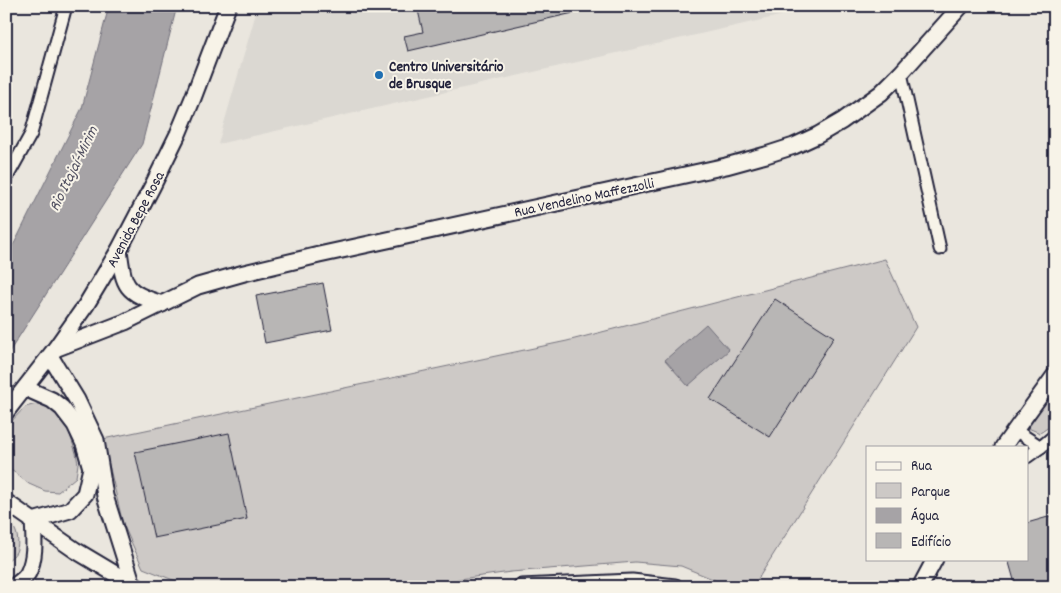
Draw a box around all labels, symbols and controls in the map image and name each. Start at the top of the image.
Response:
place label: Centro Universitário de Brusque [389,57,504,96]
marker: Centro Universitário de Brusque [373,69,385,81]
water label: Rio Itajaí-Mirim [44,122,105,216]
street label: Avenida Bepe Rosa [102,167,172,272]
street label: Rua Vendelino Maffezzolli [512,173,657,225]
legend [866,446,1028,560]
text: Rua [911,456,933,478]
text: Parque [911,482,951,504]
text: Água [911,506,940,528]
text: Edifício [911,532,951,554]

